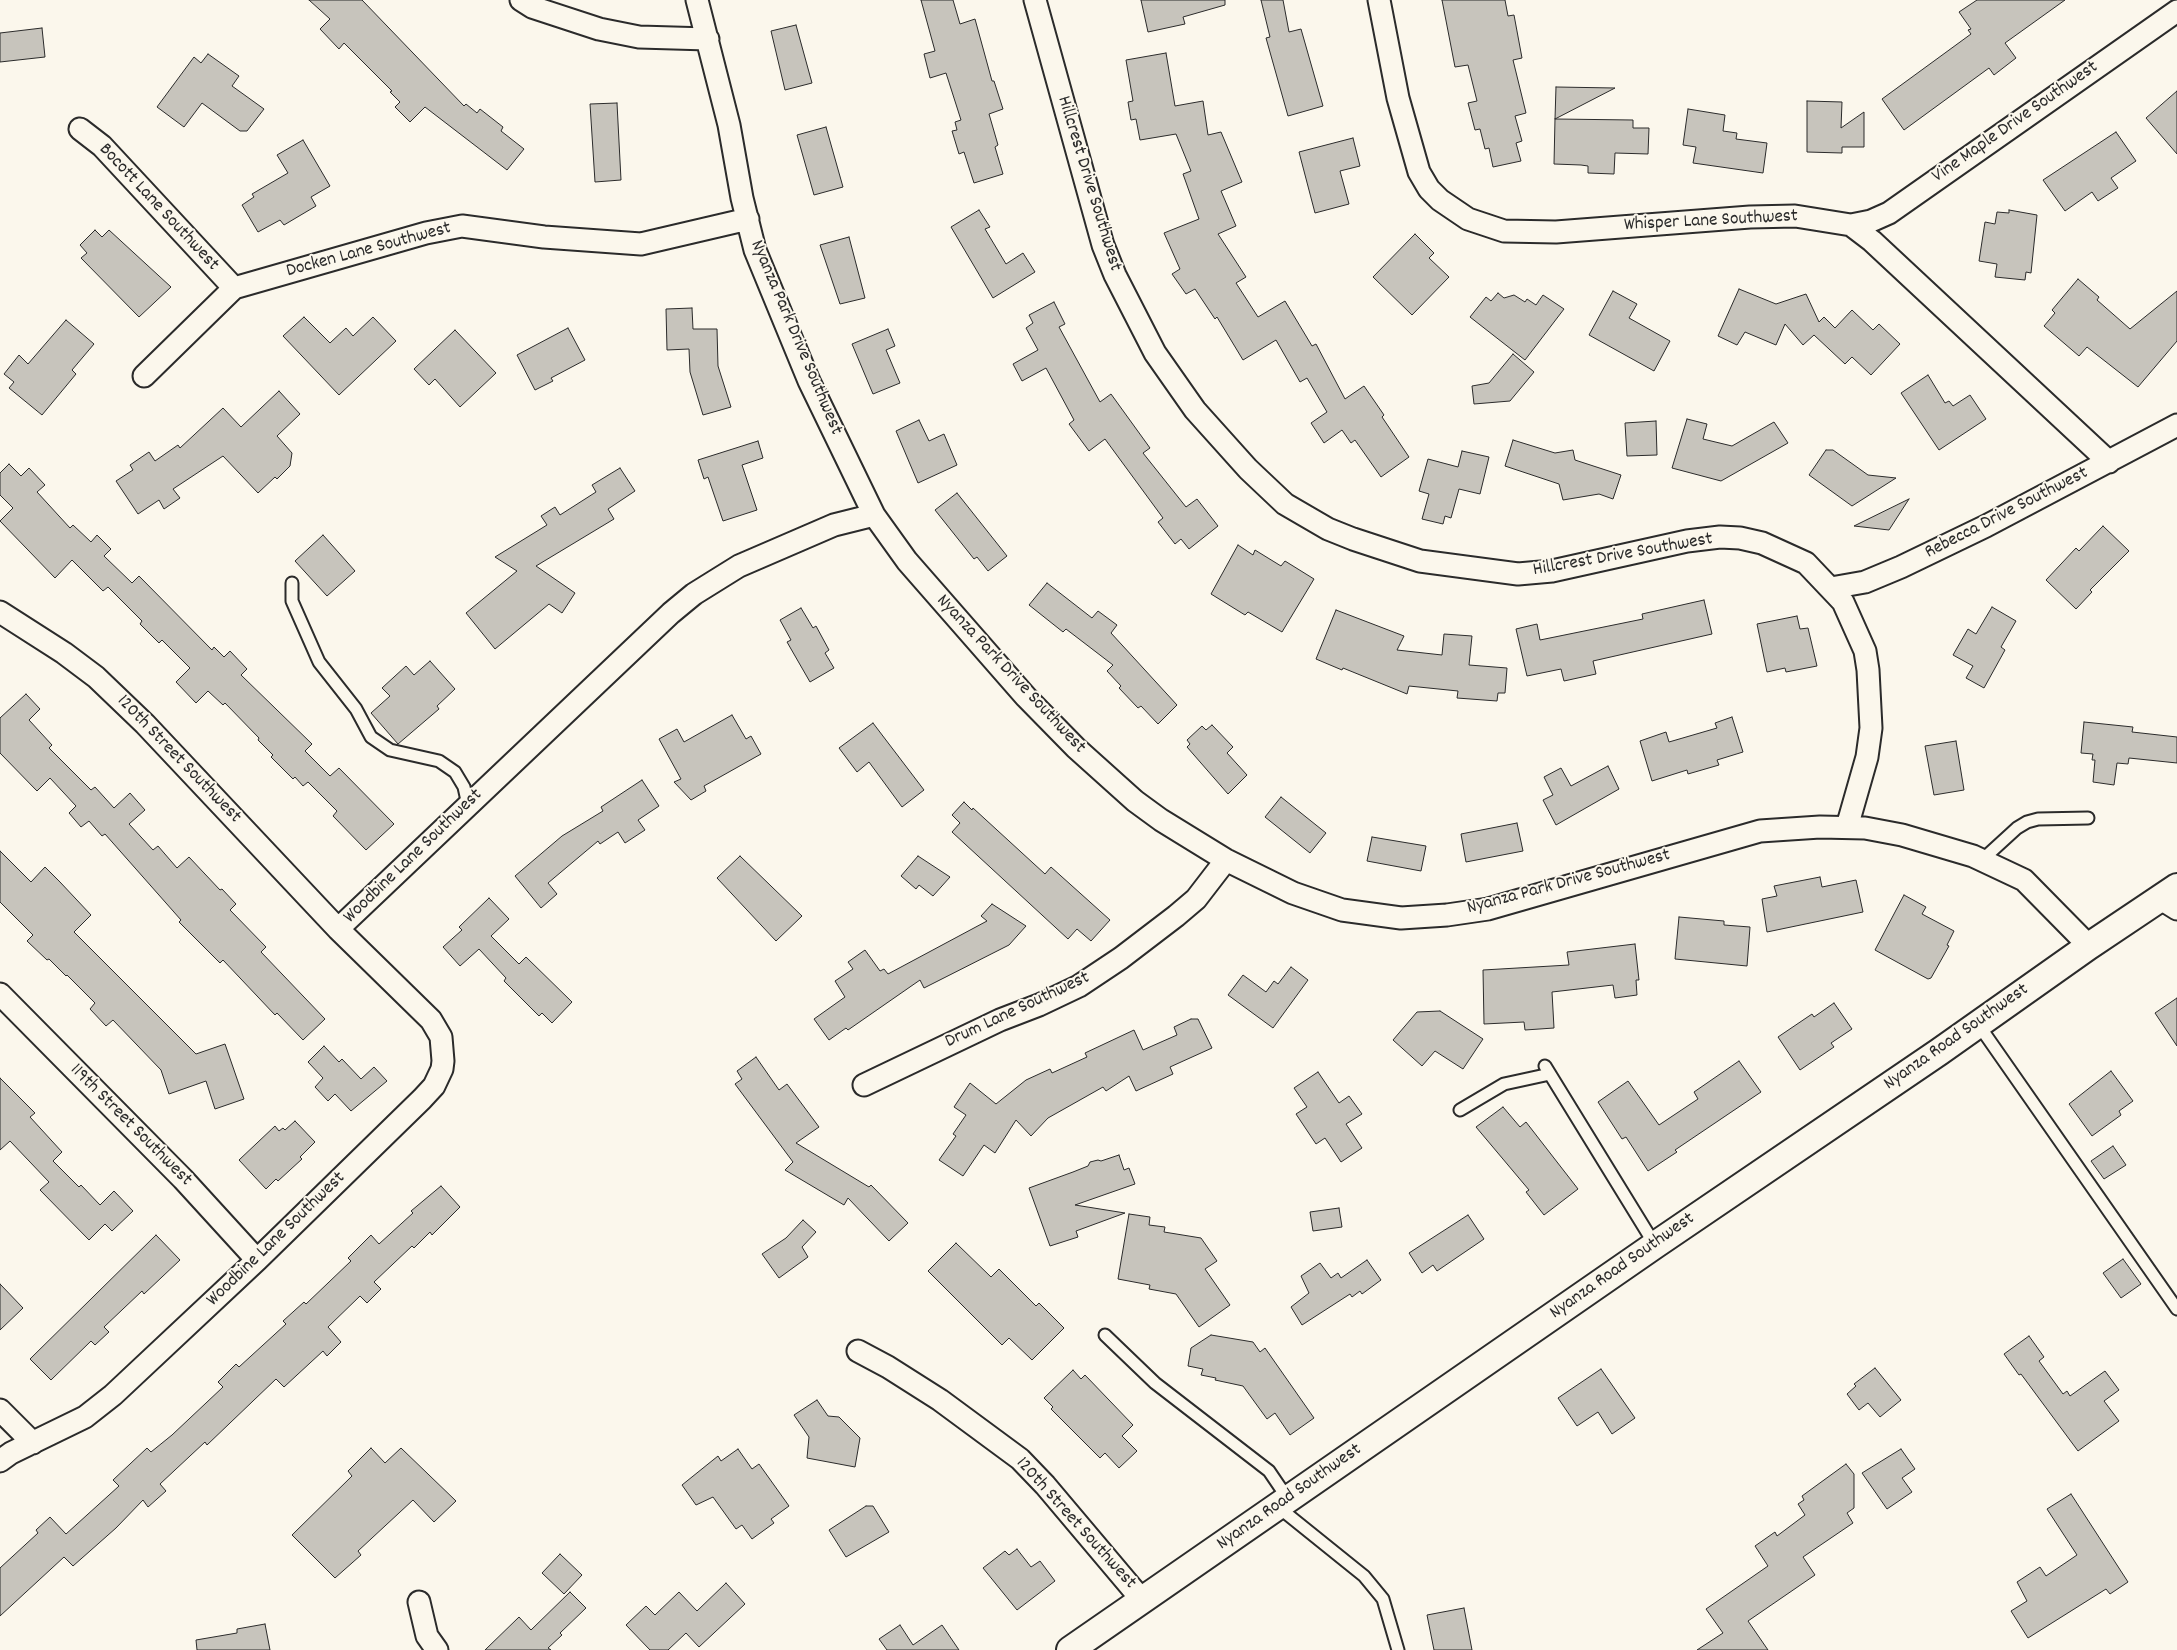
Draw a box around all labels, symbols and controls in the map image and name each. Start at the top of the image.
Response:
street label: Vine Maple Drive Southwest [1929,57,2103,189]
street label: Hillcrest Drive Southwest [1050,94,1126,274]
street label: Bocott Lane Southwest [93,139,223,277]
street label: Whisper Lane Southwest [1623,206,1799,238]
street label: Docken Lane Southwest [284,218,454,284]
street label: Nyanza Park Drive Southwest [744,237,846,439]
street label: Rebecca Drive Southwest [1922,463,2092,565]
street label: Hillcrest Drive Southwest [1531,529,1715,583]
street label: Nyanza Park Drive Southwest [930,591,1090,759]
street label: 120th Street Southwest [111,691,245,829]
street label: Woodbine Lane Southwest [340,785,488,929]
street label: Nyanza Park Drive Southwest [1465,845,1673,921]
street label: Drum Lane Southwest [942,968,1094,1054]
street label: Nyanza Road Southwest [1880,979,2034,1097]
street label: 119th Street Southwest [64,1060,196,1192]
street label: Woodbine Lane Southwest [203,1168,351,1312]
street label: Nyanza Road Southwest [1546,1208,1700,1326]
street label: Nyanza Road Southwest [1213,1439,1367,1557]
street label: 120th Street Southwest [1010,1453,1140,1595]

